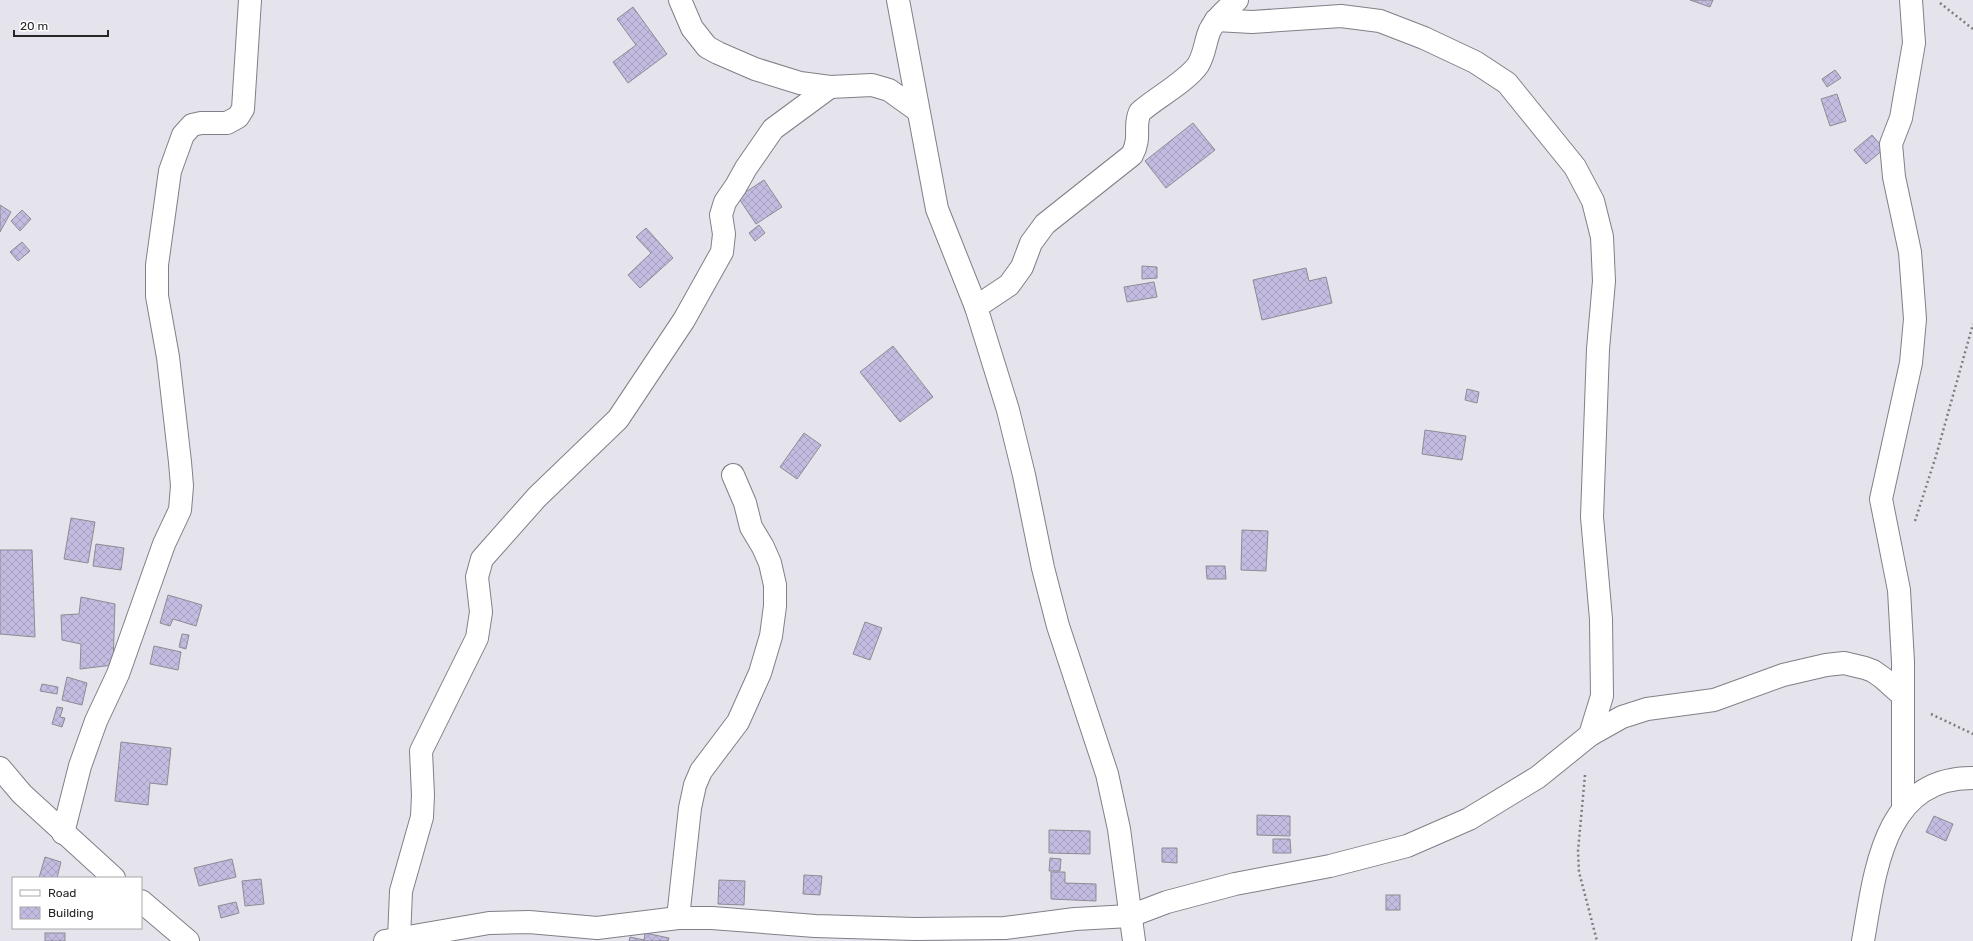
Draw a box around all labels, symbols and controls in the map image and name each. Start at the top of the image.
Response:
scale bar [14,12,108,38]
text: 20 m [20,19,48,33]
legend [12,877,142,929]
text: Road [48,886,76,900]
text: Building [48,906,94,920]

